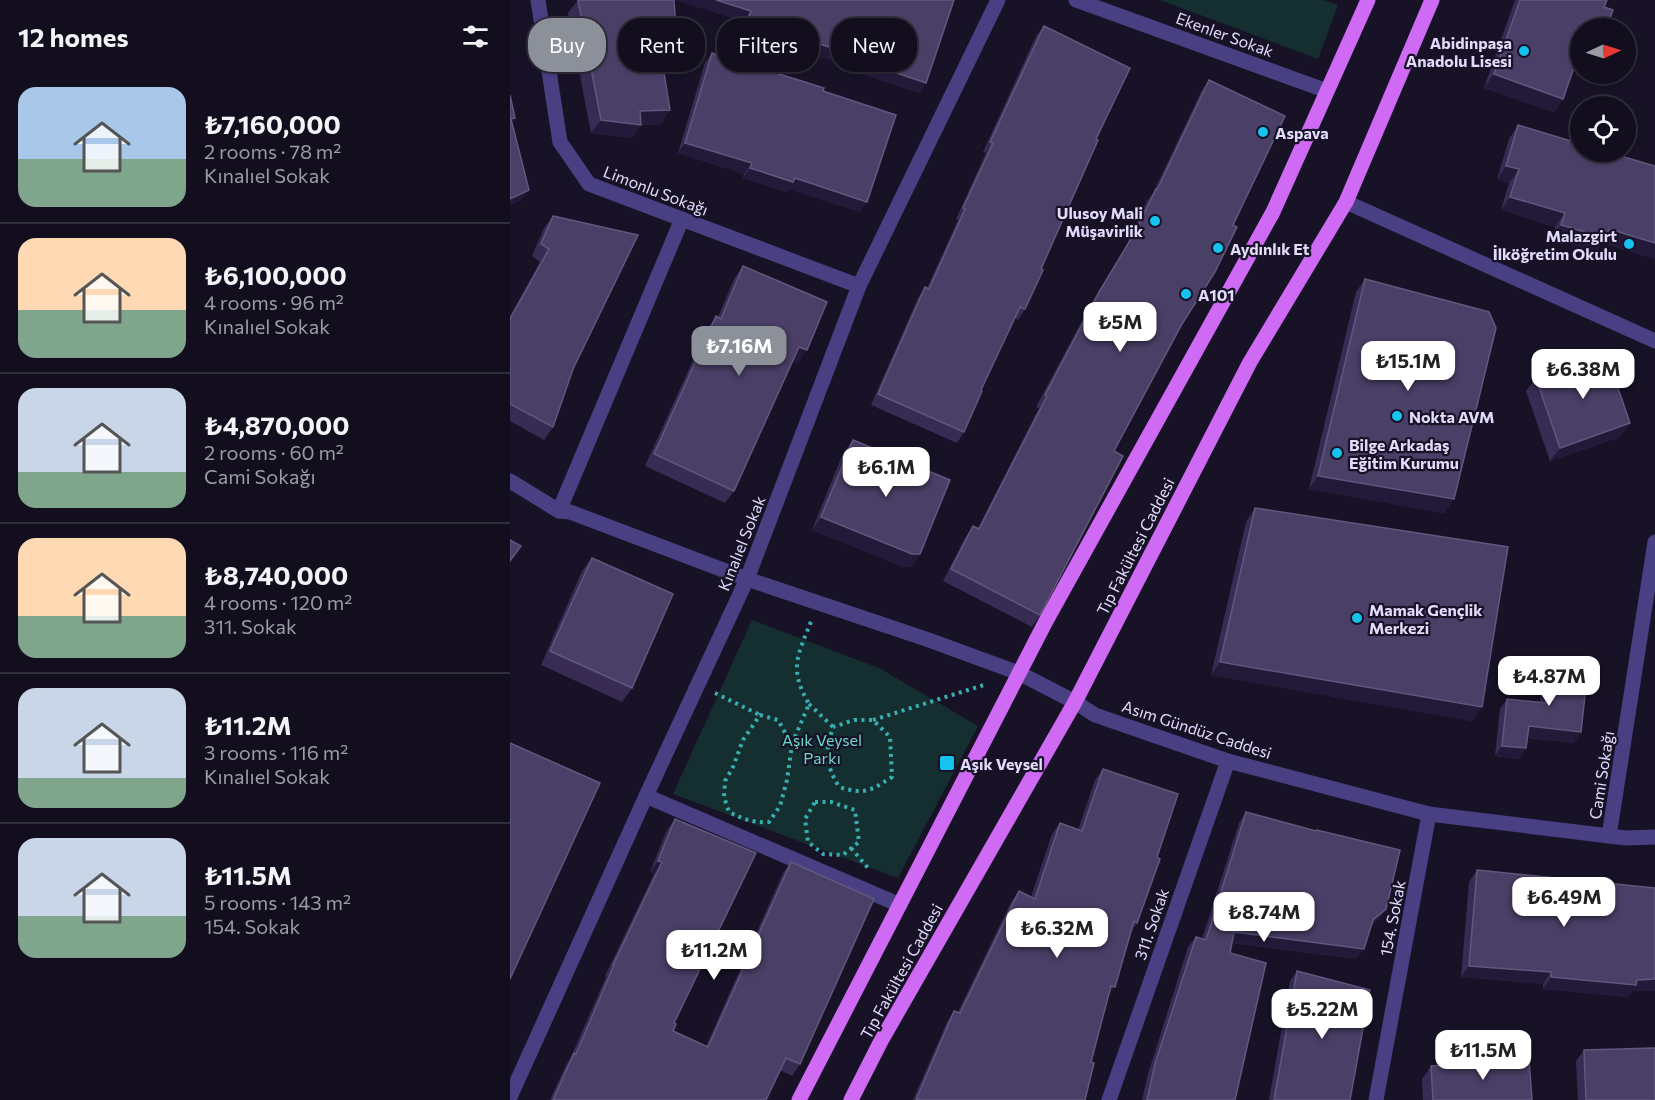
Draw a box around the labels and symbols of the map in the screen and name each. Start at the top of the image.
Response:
street label: Ekenler Sokak [1174,8,1276,60]
north arrow [1570,18,1636,84]
place label: Abidinpaşa Anadolu Lisesi [1406,33,1512,70]
marker: Abidinpaşa Anadolu Lisesi [1517,44,1531,58]
place label: Aspava [1275,123,1329,142]
marker: Aspava [1256,125,1270,139]
street label: Limonlu Sokağı [601,161,711,219]
place label: Ulusoy Mali Müşavirlik [1057,203,1144,240]
marker: Ulusoy Mali Müşavirlik [1148,214,1162,228]
place label: Malazgirt İlköğretim Okulu [1493,226,1617,263]
marker: Malazgirt İlköğretim Okulu [1622,237,1636,251]
place label: Aydınlık Et [1230,239,1310,258]
marker: Aydınlık Et [1211,241,1225,255]
place label: A101 [1198,285,1235,304]
marker: A101 [1179,287,1193,301]
pin: ₺5M [1091,302,1149,353]
pin: ₺7.16M [690,326,788,377]
pin: ₺15.1M [1359,341,1457,392]
pin: ₺6.38M [1534,349,1632,400]
place label: Nokta AVM [1409,407,1494,426]
marker: Nokta AVM [1390,409,1404,423]
place label: Bilge Arkadaş Eğitim Kurumu [1349,435,1459,472]
marker: Bilge Arkadaş Eğitim Kurumu [1330,446,1344,460]
pin: ₺6.1M [844,447,928,498]
street label: Tıp Fakültesi Caddesi [1092,474,1178,618]
street label: Kınalıel Sokak [713,492,769,593]
place label: Mamak Gençlik Merkezi [1369,600,1483,637]
marker: Mamak Gençlik Merkezi [1350,611,1364,625]
pin: ₺4.87M [1500,656,1598,707]
street label: Asım Gündüz Caddesi [1120,696,1274,762]
street label: Cami Sokağı [1585,729,1617,821]
park label: Aşık Veysel Parkı [782,730,862,767]
marker: Aşık Veysel [938,754,956,772]
place label: Aşık Veysel [960,754,1043,773]
pin: ₺6.49M [1515,877,1613,928]
street label: 154. Sokak [1375,878,1409,958]
street label: 311. Sokak [1130,885,1172,962]
pin: ₺8.74M [1215,892,1313,943]
street label: Tıp Fakültesi Caddesi [856,900,946,1042]
pin: ₺6.32M [1008,908,1106,959]
pin: ₺11.2M [665,930,763,981]
pin: ₺5.22M [1273,989,1371,1040]
pin: ₺11.5M [1434,1030,1532,1081]

